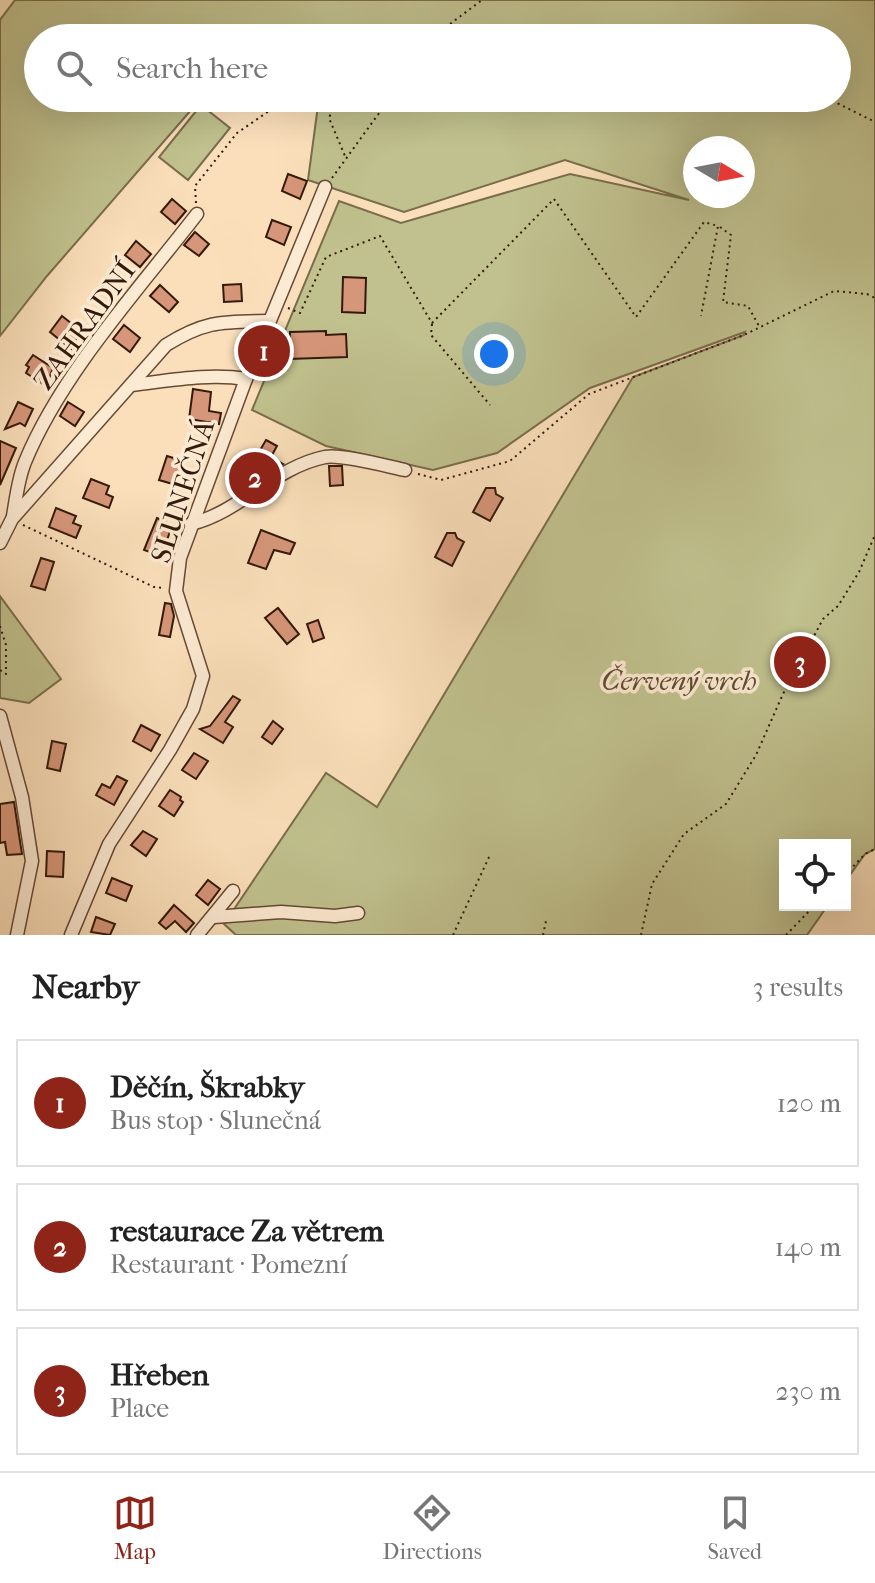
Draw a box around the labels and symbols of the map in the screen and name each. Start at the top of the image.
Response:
north arrow [683,136,755,208]
street label: ZAHRADNÍ [27,254,143,396]
pin: 1 [238,321,290,381]
your location [474,334,514,374]
street label: SLUNEČNÁ [144,415,221,567]
pin: 2 [229,448,281,508]
pin: 3 [774,632,826,692]
park label: Červený vrch [601,663,757,697]

